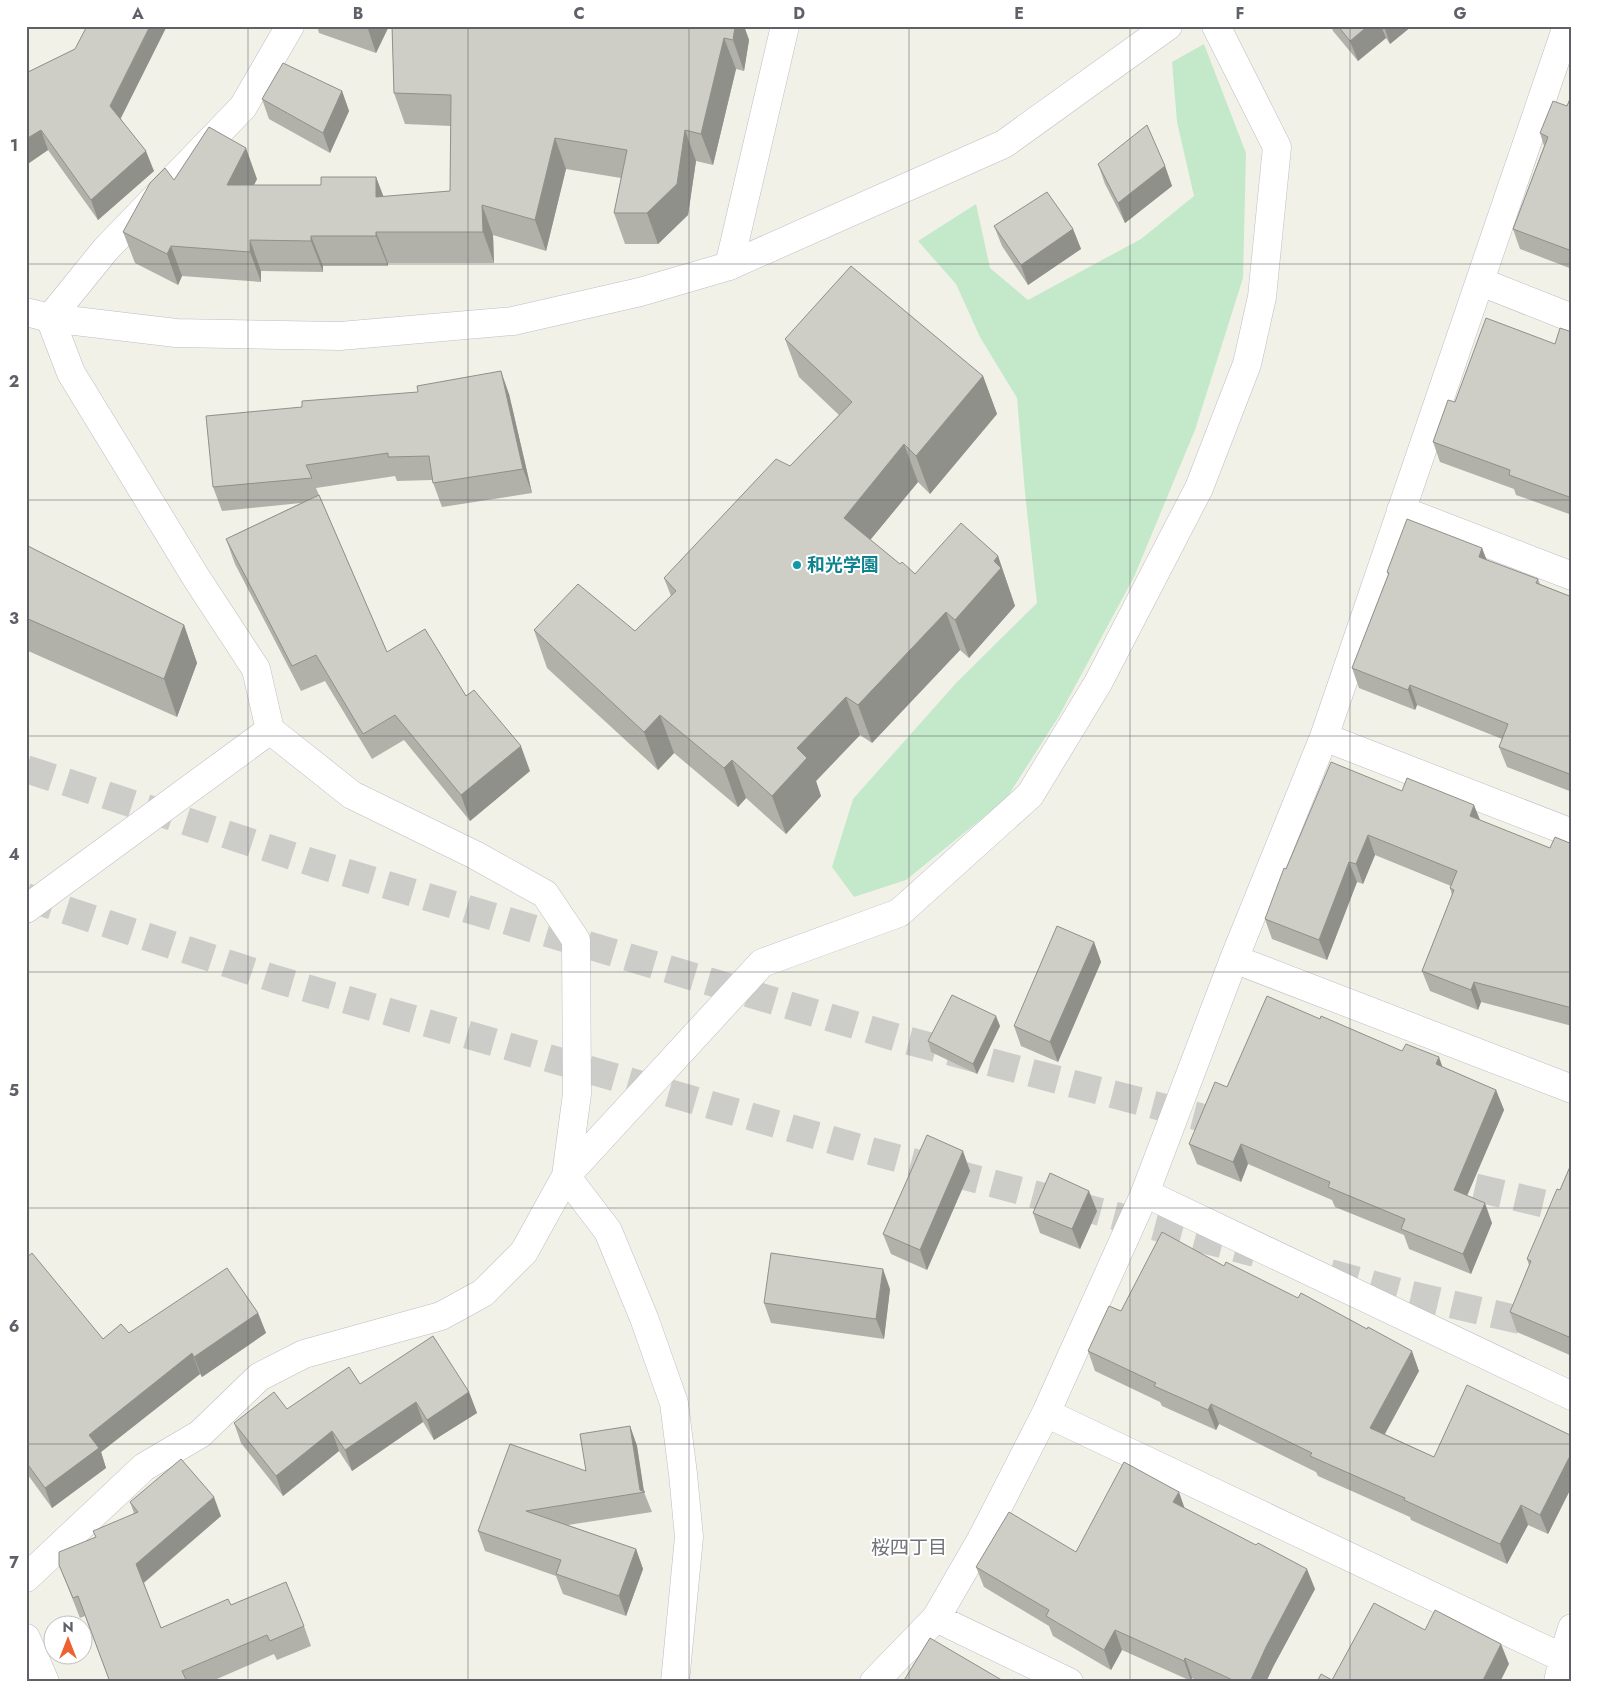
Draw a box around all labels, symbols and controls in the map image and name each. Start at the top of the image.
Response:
text: A [131,2,144,25]
text: B [353,2,363,25]
text: C [573,2,585,25]
text: D [793,2,805,25]
text: E [1014,2,1024,25]
text: F [1236,2,1244,25]
text: G [1453,2,1467,25]
text: 1 [10,134,18,157]
text: 2 [9,370,19,393]
place label: 和光学園 [807,552,879,578]
marker: 和光学園 [791,559,803,571]
text: 3 [9,607,19,630]
text: 4 [8,843,20,866]
text: 5 [9,1079,19,1102]
text: 6 [9,1315,19,1338]
district label: 桜四丁目 [871,1534,947,1561]
text: 7 [9,1551,19,1574]
north arrow [42,1616,92,1666]
text: N [62,1617,74,1637]

